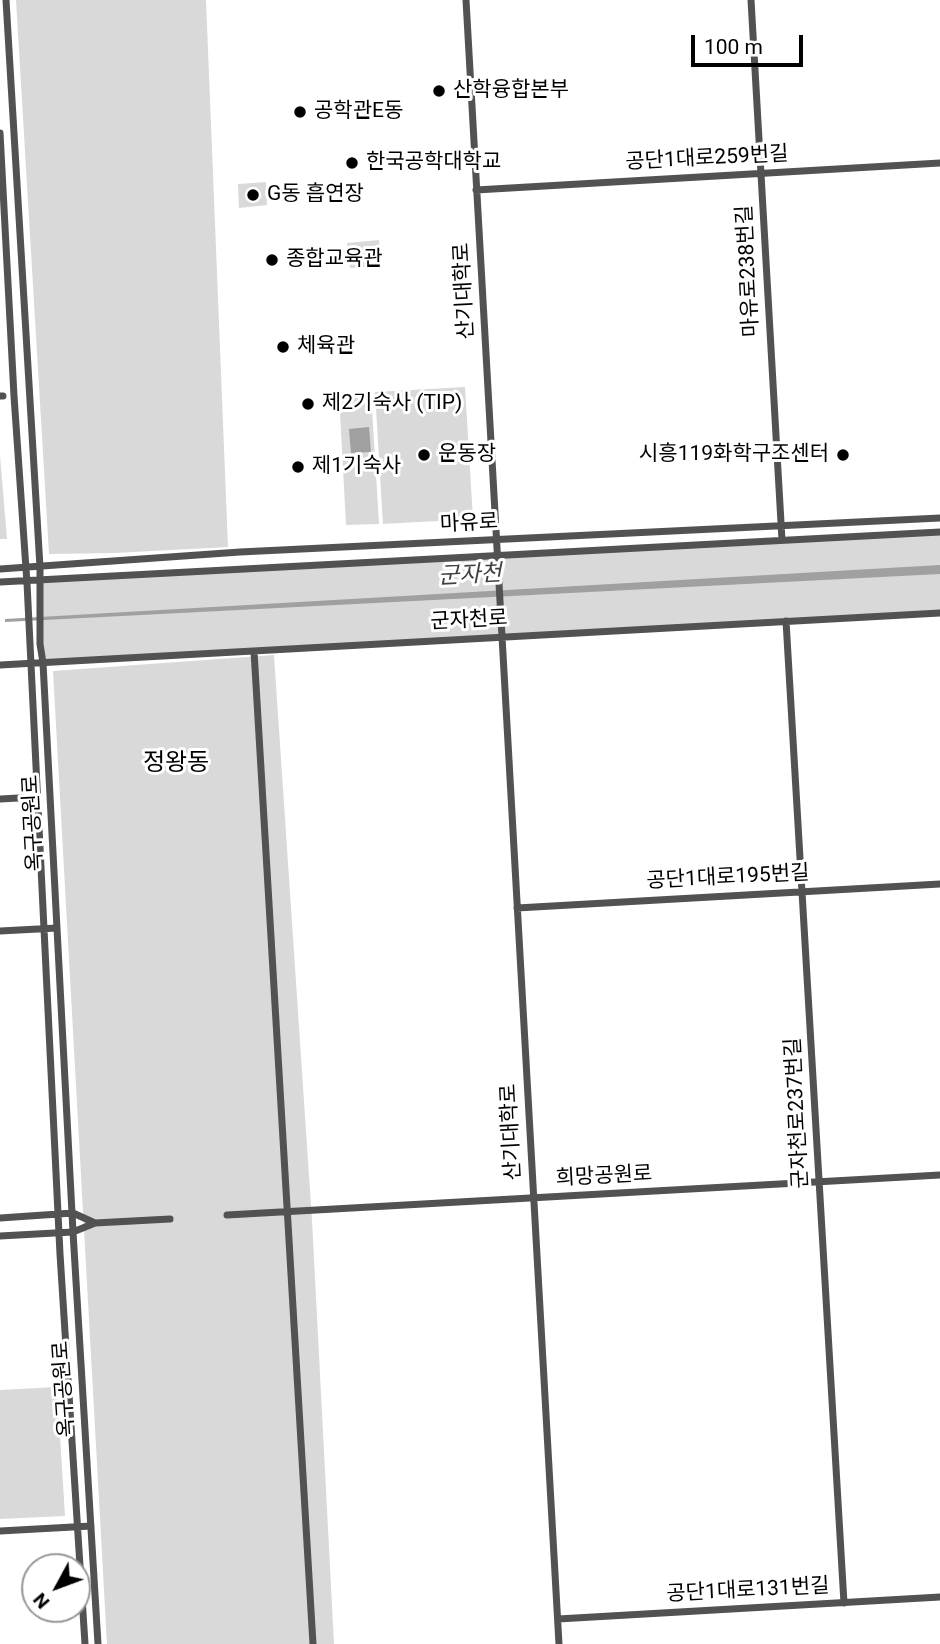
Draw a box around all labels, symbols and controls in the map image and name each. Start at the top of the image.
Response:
scale bar [695,21,807,65]
text: 100 m [704,35,763,59]
place label: 산학융합본부 [453,78,569,104]
marker: 산학융합본부 [431,83,447,99]
place label: 공학관E동 [314,99,403,125]
marker: 공학관E동 [292,104,308,120]
street label: 공단1대로259번길 [625,142,789,176]
place label: 한국공학대학교 [366,150,501,176]
marker: 한국공학대학교 [344,155,360,171]
place label: G동 흡연장 [267,182,364,208]
marker: G동 흡연장 [245,187,261,203]
street label: 마유로238번길 [733,204,765,338]
street label: 산기대학로 [450,242,480,340]
place label: 종합교육관 [286,247,383,273]
marker: 종합교육관 [264,252,280,268]
place label: 체육관 [297,334,355,360]
marker: 체육관 [275,339,291,355]
place label: 제2기숙사 (TIP) [322,391,462,417]
marker: 제2기숙사 (TIP) [300,396,316,412]
place label: 운동장 [438,442,496,468]
place label: 시흥119화학구조센터 [639,442,829,468]
marker: 운동장 [416,447,432,463]
marker: 시흥119화학구조센터 [835,447,851,463]
place label: 제1기숙사 [312,454,401,480]
marker: 제1기숙사 [290,459,306,475]
street label: 마유로 [439,510,499,538]
water label: 군자천 [438,561,502,591]
street label: 군자천로 [430,606,508,636]
district label: 정왕동 [143,750,209,778]
street label: 옥구공원로 [19,774,49,872]
street label: 공단1대로195번길 [646,861,810,895]
street label: 군자천로237번길 [781,1037,815,1189]
street label: 산기대학로 [497,1083,527,1181]
street label: 희망공원로 [555,1162,653,1192]
street label: 옥구공원로 [49,1340,81,1438]
north arrow [21,1553,91,1623]
street label: 공단1대로131번길 [666,1574,830,1608]
text: N [28,1588,54,1613]

